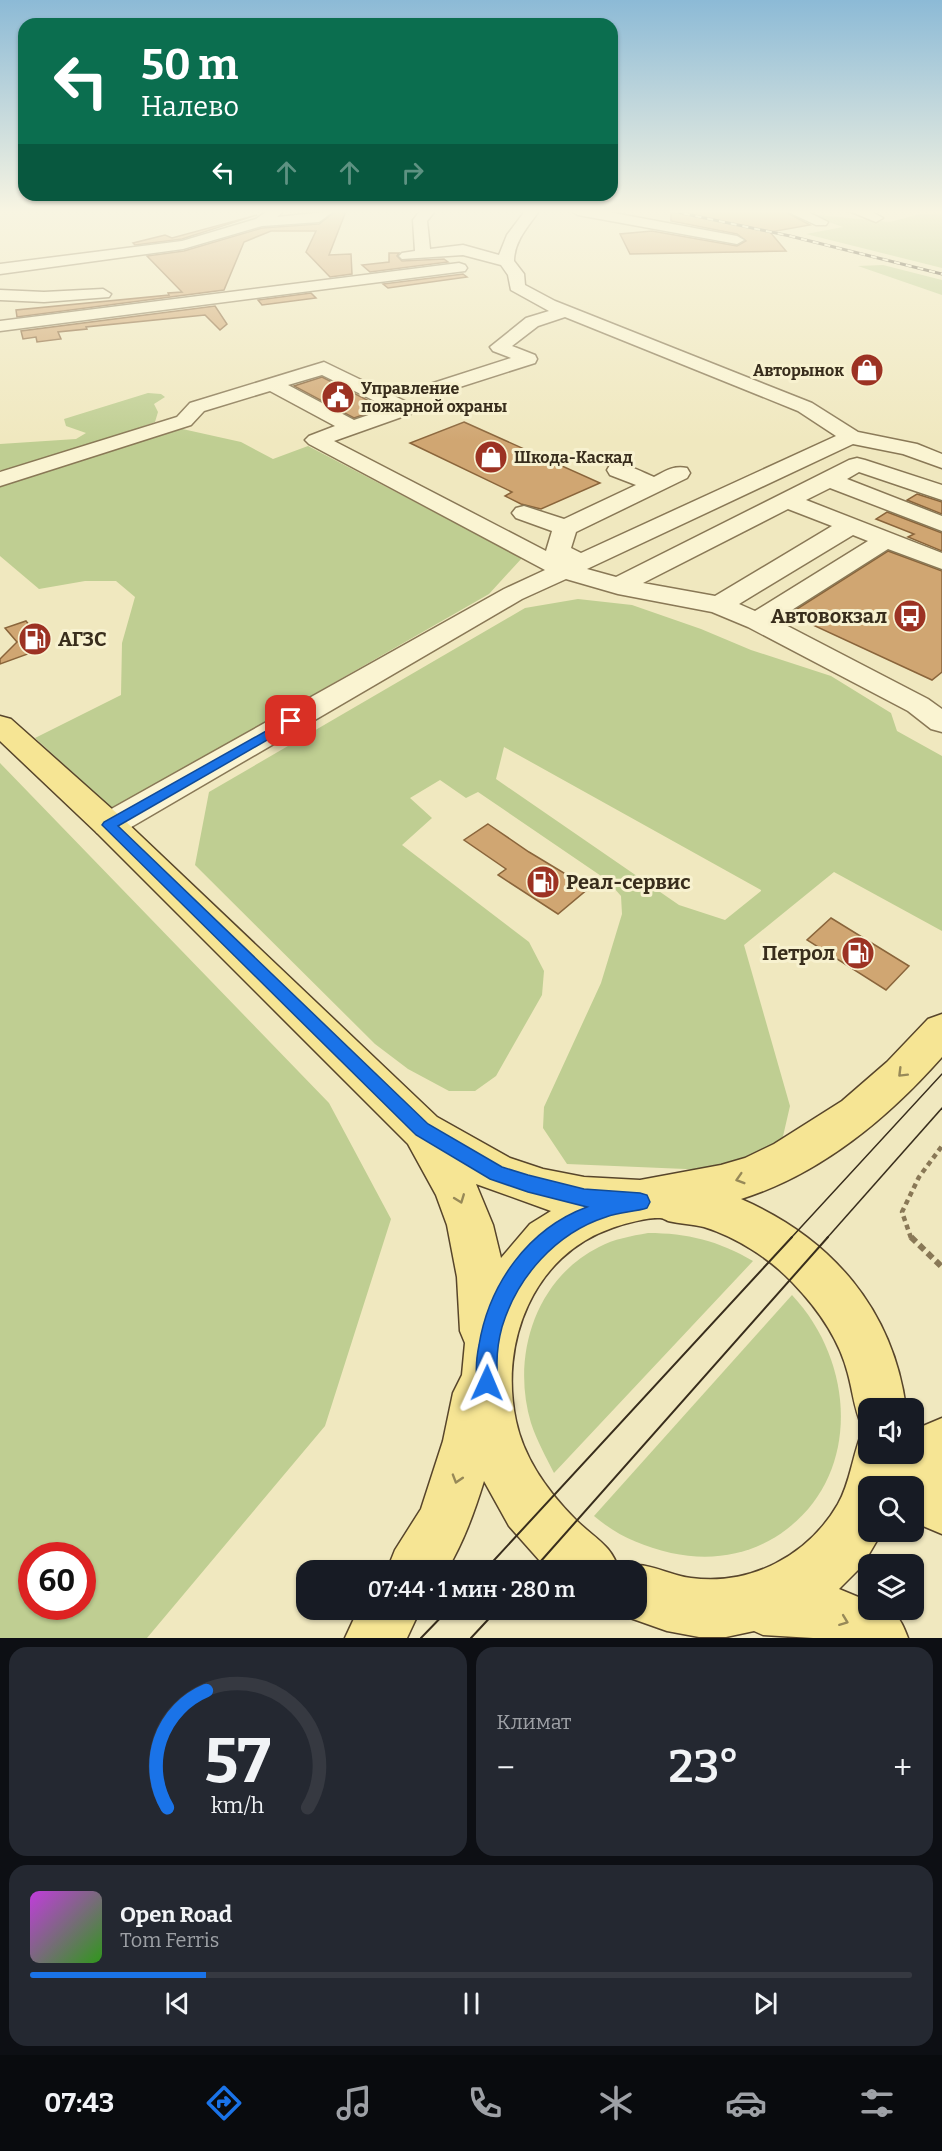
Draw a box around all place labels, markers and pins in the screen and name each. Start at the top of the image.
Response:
shop icon: Авторынок [849,352,885,388]
place label: Авторынок [753,361,844,380]
public building icon: Управление пожарной охраны [320,379,356,415]
place label: Управление пожарной охраны [361,379,508,416]
shop icon: Шкода-Каскад [473,439,509,475]
place label: Шкода-Каскад [514,448,633,467]
bus stop icon: Автовокзал [892,598,928,634]
place label: Автовокзал [771,604,887,628]
fuel station icon: АГЗС [17,621,53,657]
place label: АГЗС [58,627,107,651]
pin [265,695,316,746]
fuel station icon: Реал-сервис [525,864,561,900]
place label: Реал-сервис [566,870,691,894]
fuel station icon: Петрол [840,935,876,971]
place label: Петрол [762,941,835,965]

